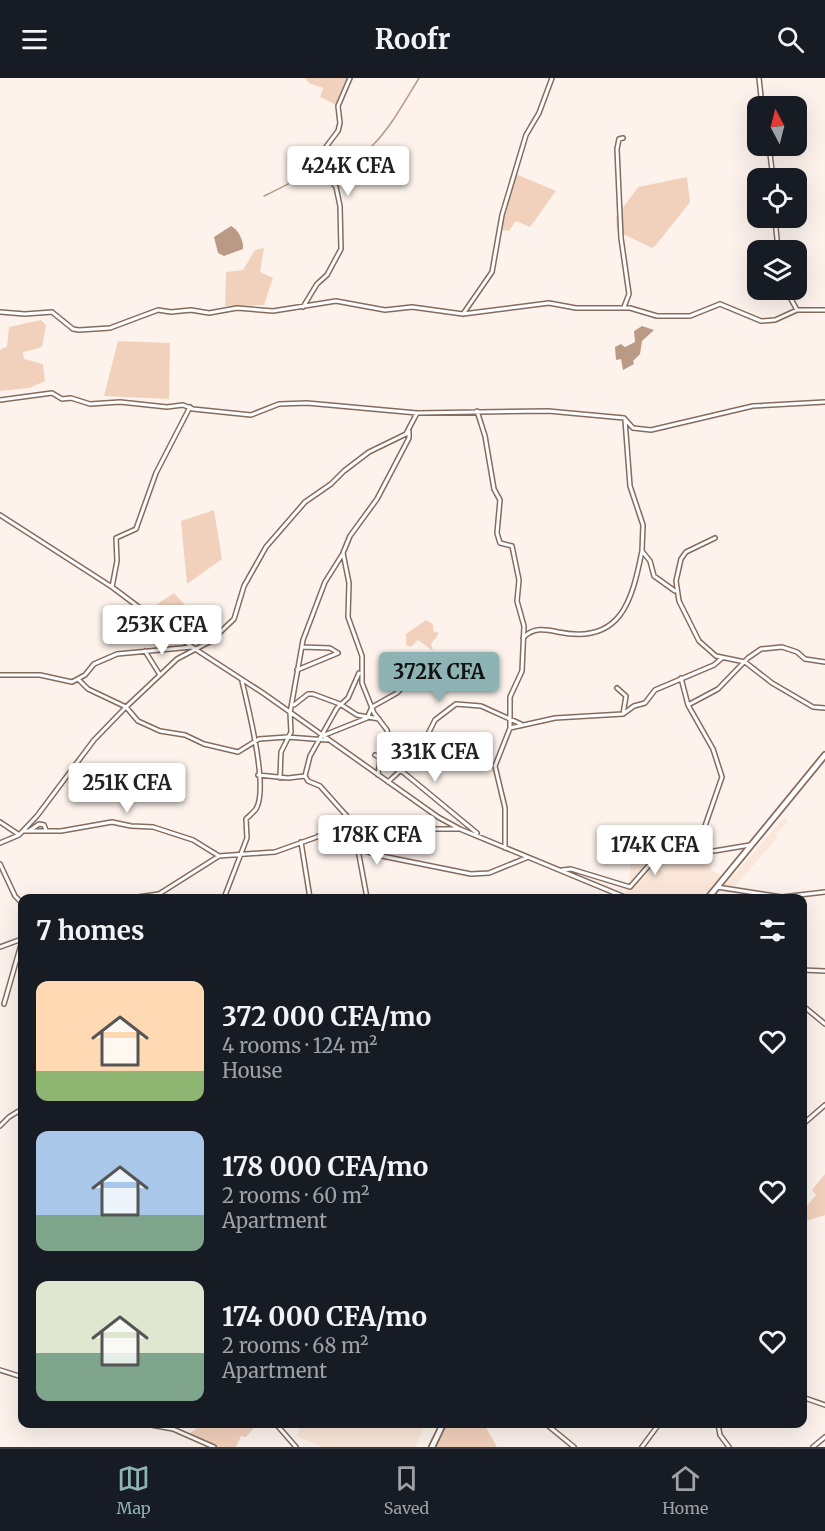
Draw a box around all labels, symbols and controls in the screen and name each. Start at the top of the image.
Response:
text: Roofr [375,22,450,56]
icon: menu [18,23,51,56]
icon: search [774,23,807,56]
north arrow [747,96,807,156]
map controls [747,96,807,300]
pin: 424K CFA [286,146,410,197]
text: 424K CFA [301,153,395,178]
button: locate [747,168,807,228]
button: layers [747,240,807,300]
pin: 253K CFA [100,605,224,656]
text: 253K CFA [117,612,207,637]
pin: 372K CFA [377,652,501,703]
text: 372K CFA [393,659,485,684]
pin: 331K CFA [373,732,497,783]
text: 331K CFA [391,739,479,764]
pin: 251K CFA [65,763,189,814]
text: 251K CFA [82,770,172,795]
pin: 178K CFA [315,815,439,866]
text: 178K CFA [332,822,422,847]
pin: 174K CFA [593,825,717,876]
text: 174K CFA [611,832,699,857]
text: 7 homes [36,914,144,947]
icon: filters [756,914,789,947]
text: 372 000 CFA/mo [222,1000,431,1033]
icon: home [84,1005,156,1077]
icon: heart [756,1025,789,1058]
text: 4 rooms · 124 m² [222,1033,377,1058]
text: House [222,1058,282,1083]
text: 178 000 CFA/mo [222,1150,428,1183]
icon: home [84,1155,156,1227]
icon: heart [756,1175,789,1208]
text: 2 rooms · 60 m² [222,1183,369,1208]
text: Apartment [222,1208,327,1233]
text: 174 000 CFA/mo [222,1300,427,1333]
icon: home [84,1305,156,1377]
icon: heart [756,1325,789,1358]
text: 2 rooms · 68 m² [222,1333,369,1358]
text: Apartment [222,1358,327,1383]
tab: Map [117,1462,151,1518]
tab: Saved [384,1462,429,1518]
tab: Home [662,1462,708,1518]

